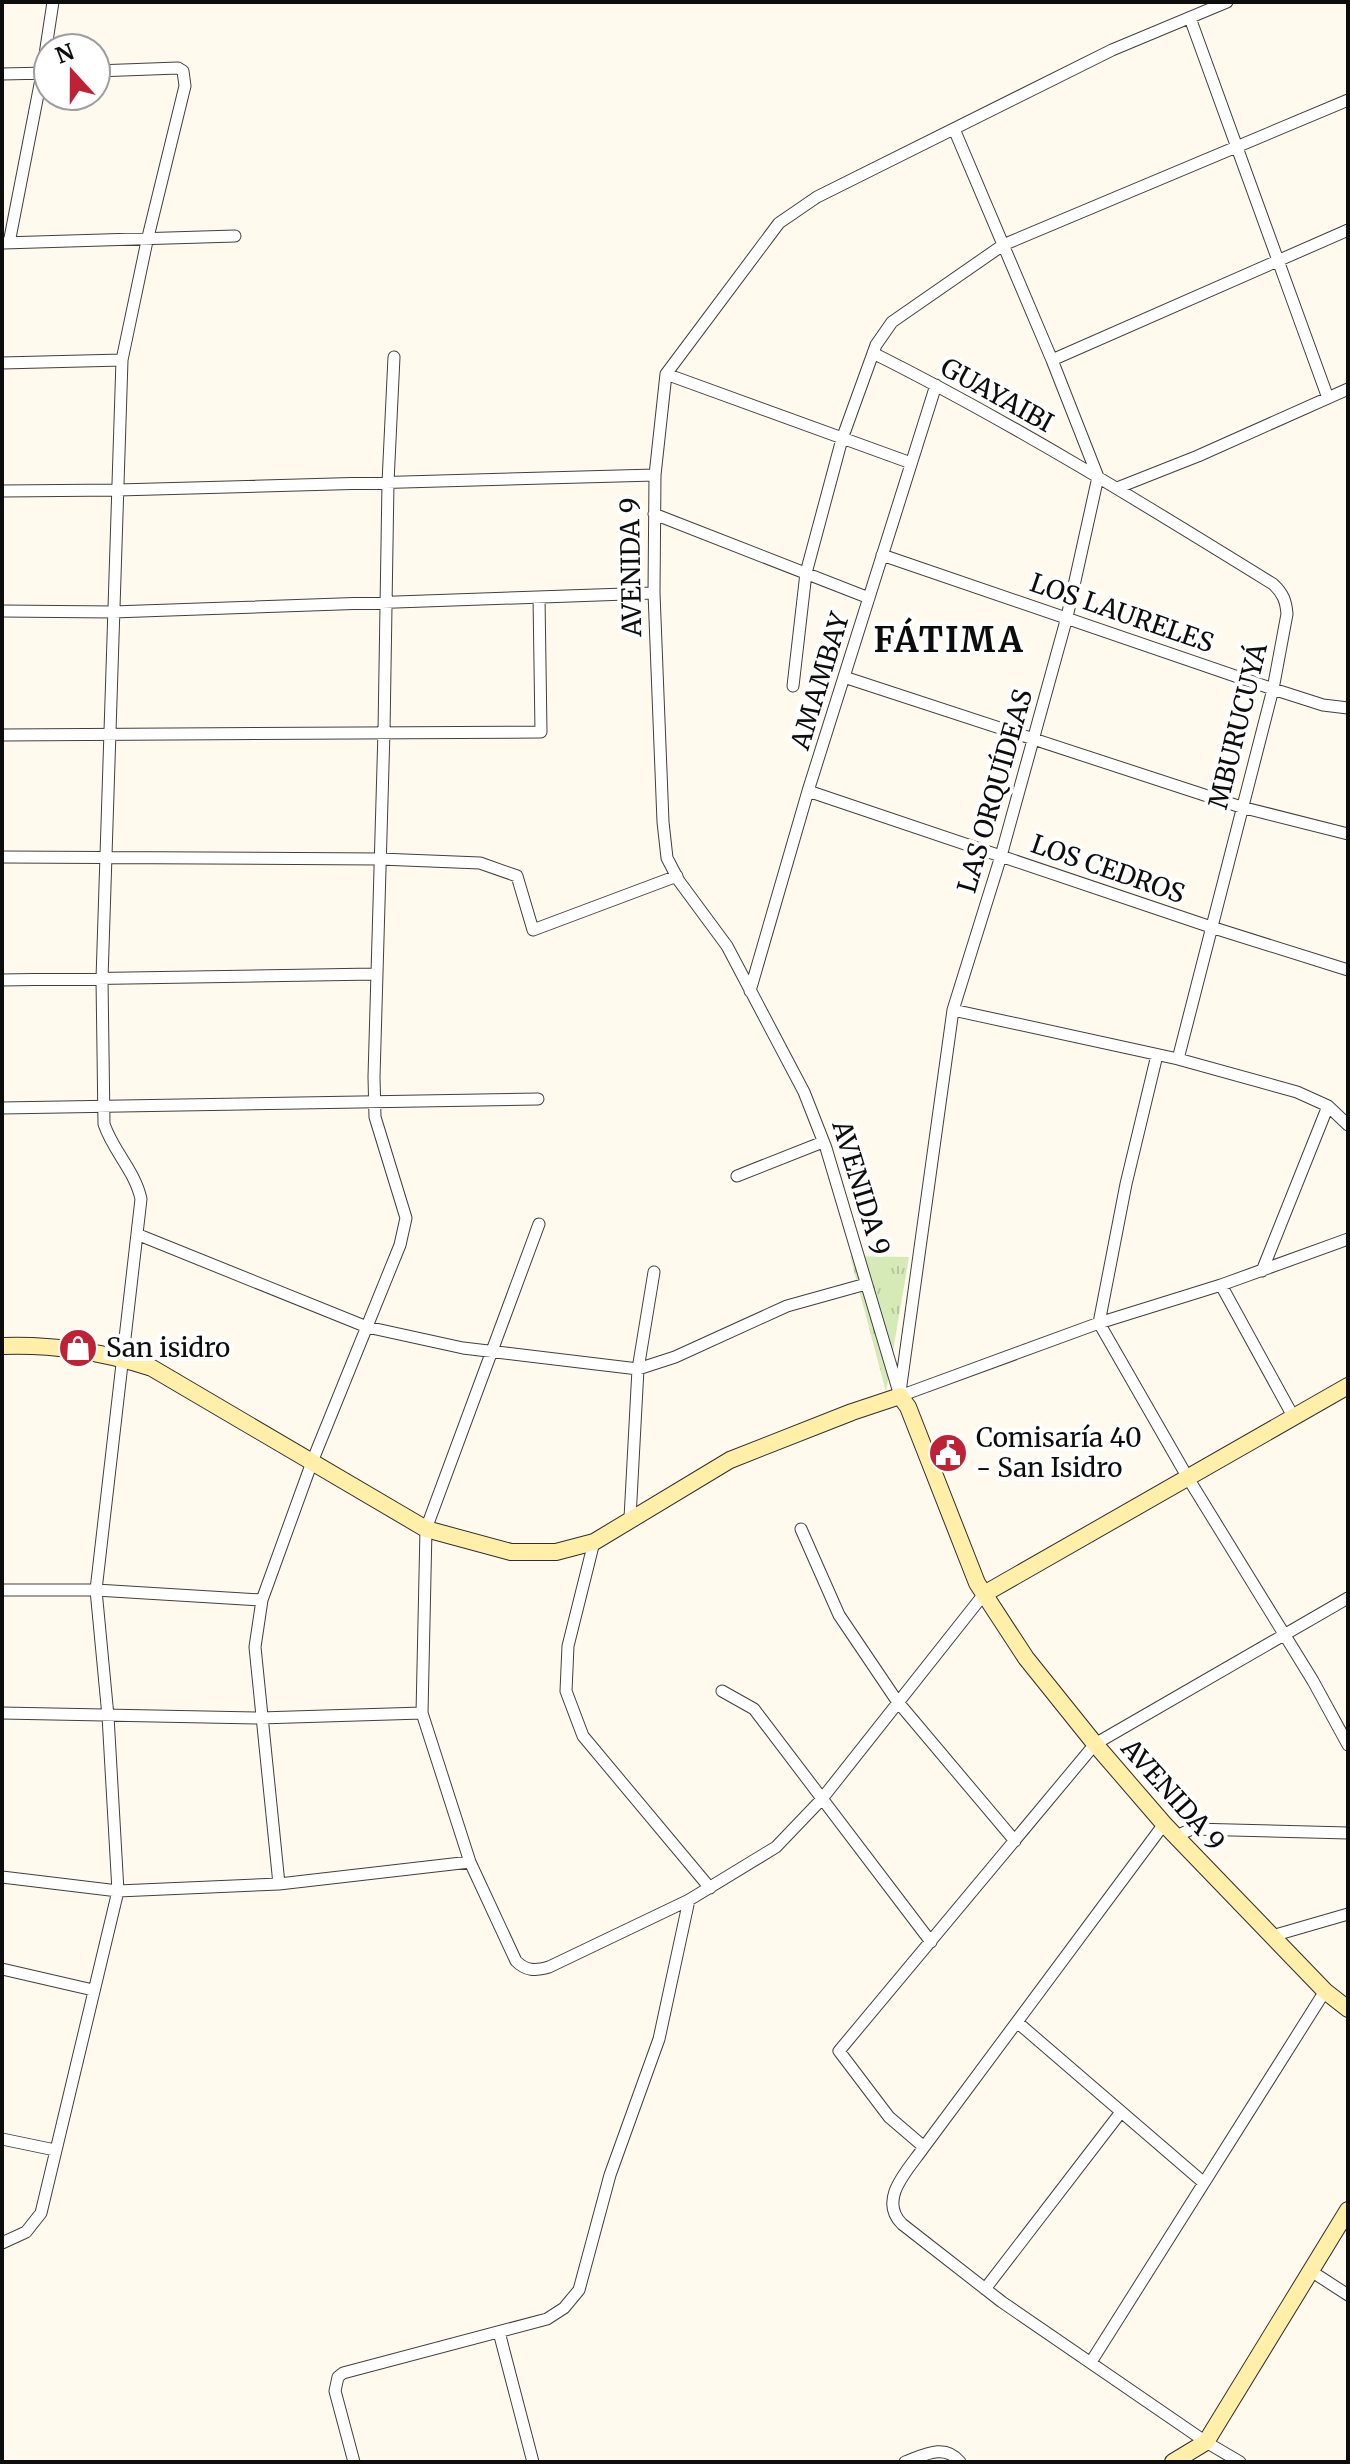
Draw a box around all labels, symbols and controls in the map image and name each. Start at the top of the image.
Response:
north arrow [32,32,112,112]
text: N [52,37,79,70]
street label: GUAYAIBI [935,350,1059,439]
street label: AVENIDA 9 [613,497,648,638]
street label: LOS LAURELES [1026,566,1218,659]
street label: AMAMBAY [783,607,856,754]
district label: FÁTIMA [874,617,1024,661]
street label: MBURUCUYÁ [1200,639,1274,812]
street label: LAS ORQUÍDEAS [949,685,1039,896]
street label: LOS CEDROS [1027,827,1189,910]
street label: AVENIDA 9 [825,1116,898,1259]
shop icon: San isidro [57,1327,99,1369]
place label: San isidro [106,1331,230,1364]
place label: Comisaría 40 - San Isidro [976,1421,1142,1484]
public building icon: Comisaría 40 - San Isidro [927,1432,969,1474]
street label: AVENIDA 9 [1114,1731,1232,1857]

